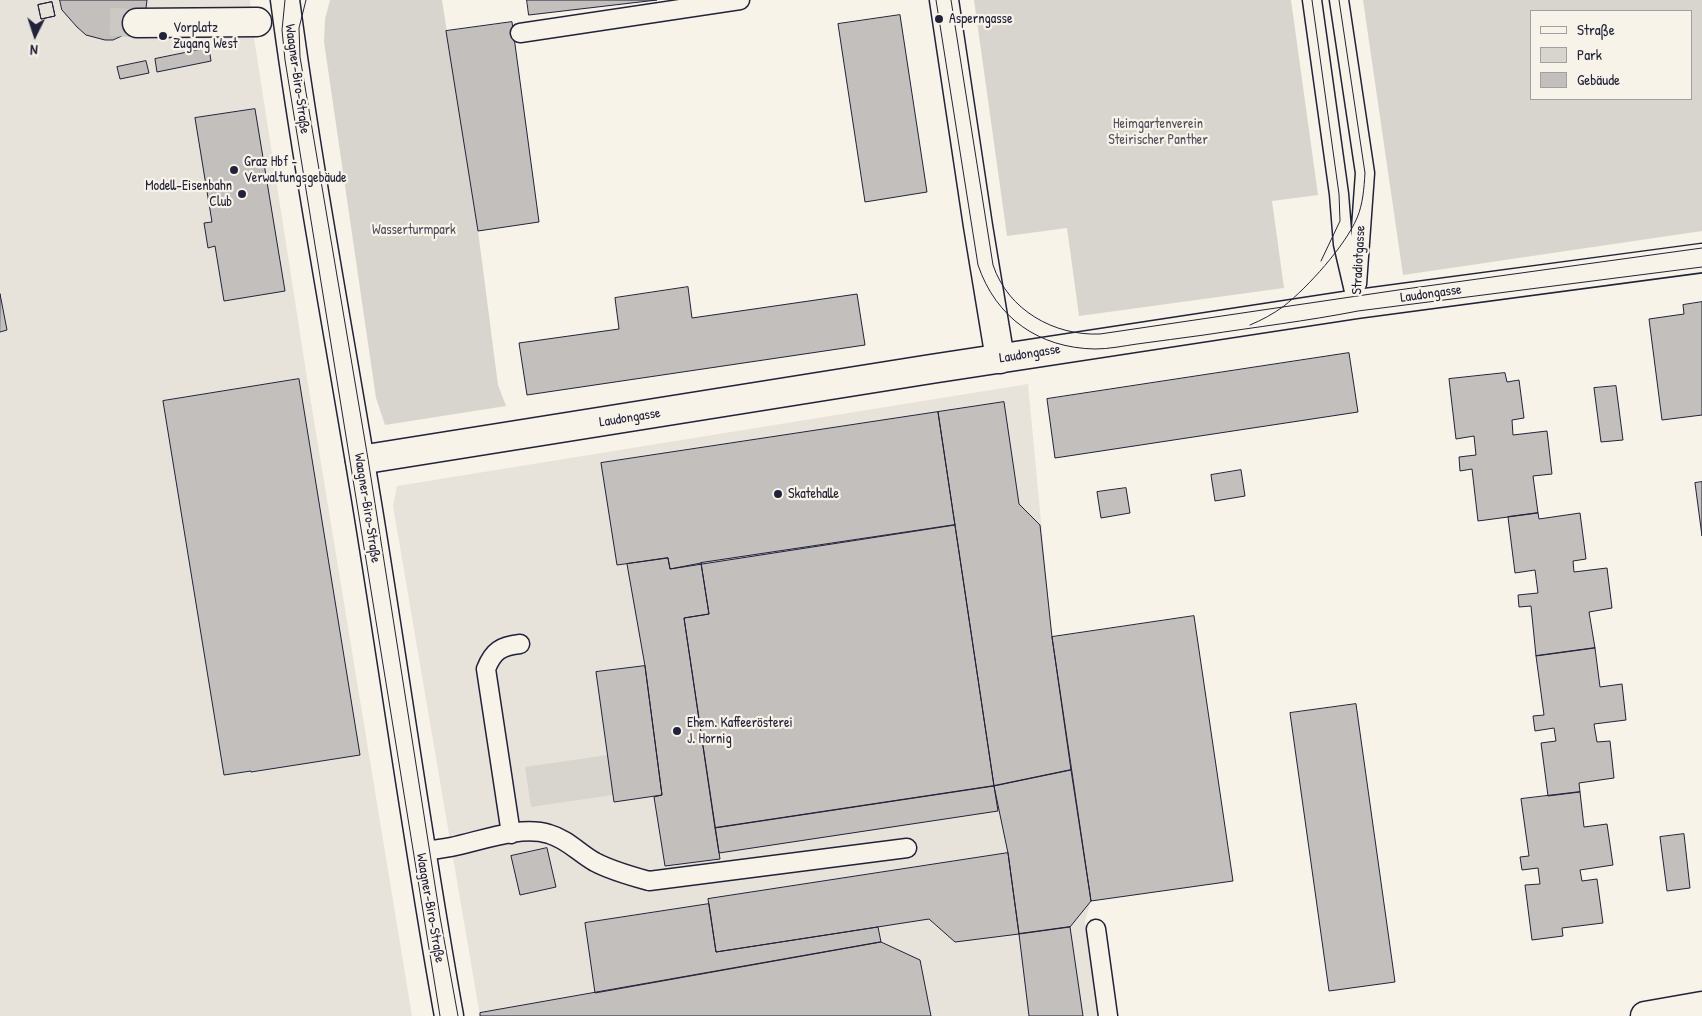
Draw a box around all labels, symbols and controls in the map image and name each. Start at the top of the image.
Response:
north arrow [10,10,60,60]
legend [1530,10,1692,100]
place label: Asperngasse [949,11,1013,27]
marker: Asperngasse [933,13,945,25]
text: Straße [1577,19,1615,40]
place label: Vorplatz Zugang West [173,20,238,52]
street label: Waagner-Biro-Straße [281,23,313,135]
marker: Vorplatz Zugang West [157,30,169,42]
text: N [30,41,38,60]
text: Park [1577,44,1602,65]
text: Gebäude [1577,69,1620,90]
park label: Heimgartenverein Steirischer Panther [1108,116,1208,148]
place label: Graz Hbf - Verwaltungsgebäude [244,154,347,186]
marker: Graz Hbf - Verwaltungsgebäude [228,164,240,176]
place label: Modell-Eisenbahn Club [145,178,232,210]
marker: Modell-Eisenbahn Club [236,188,248,200]
park label: Wasserturmpark [372,222,456,238]
street label: Stradiotgasse [1349,225,1369,295]
street label: Laudongasse [1399,281,1463,307]
street label: Laudongasse [998,341,1062,367]
street label: Laudongasse [598,405,662,431]
street label: Waagner-Biro-Straße [350,452,384,564]
place label: Skatehalle [788,486,839,502]
marker: Skatehalle [772,488,784,500]
place label: Ehem. Kaffeerösterei J. Hornig [687,715,793,748]
marker: Ehem. Kaffeerösterei J. Hornig [671,725,683,737]
street label: Waagner-Biro-Straße [412,852,448,964]

